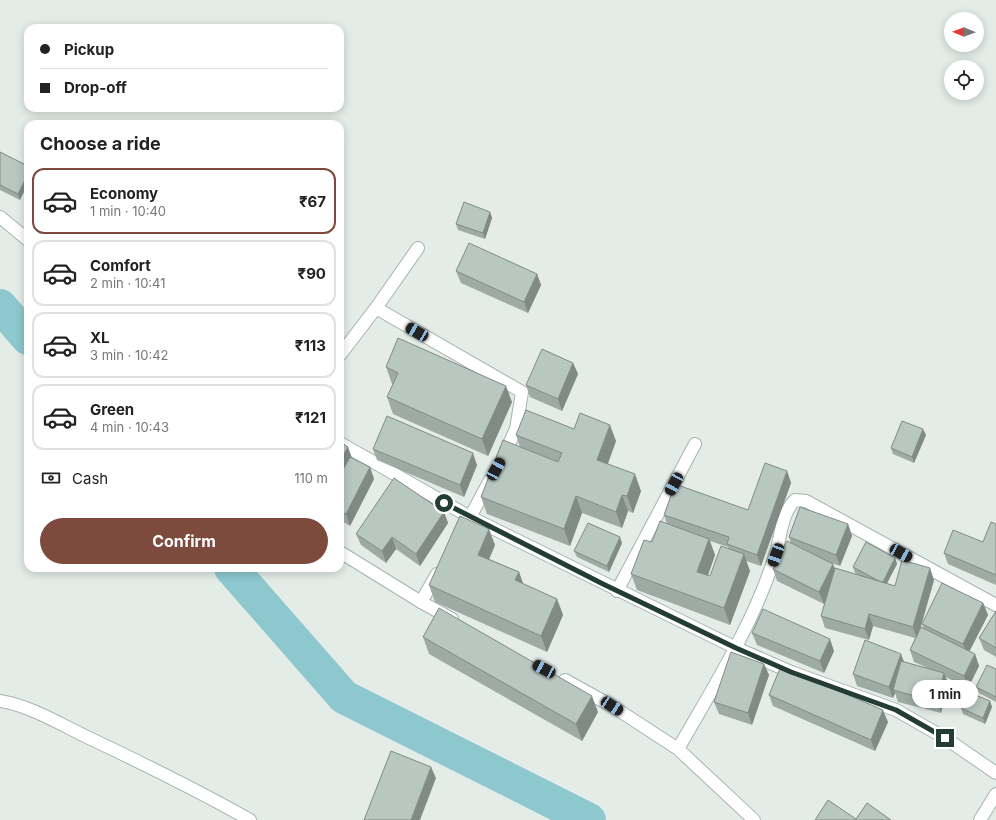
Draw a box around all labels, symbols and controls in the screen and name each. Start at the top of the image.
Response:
north arrow [944,12,984,52]
map controls [944,12,984,100]
text: Pickup [64,40,114,59]
button: locate [944,60,984,100]
text: Drop-off [64,78,127,97]
text: Choose a ride [40,133,161,154]
icon: car [42,183,78,219]
text: Economy [90,184,158,203]
text: ₹67 [299,192,326,211]
text: 1 min · 10:40 [90,203,166,219]
icon: car [42,255,78,291]
text: Comfort [90,256,151,275]
text: ₹90 [298,264,326,283]
text: 2 min · 10:41 [90,275,166,291]
car [404,321,430,343]
icon: car [42,327,78,363]
text: XL [90,328,110,347]
text: ₹113 [295,336,326,355]
text: 3 min · 10:42 [90,347,169,363]
icon: car [42,399,78,435]
text: Green [90,400,134,419]
text: ₹121 [295,408,326,427]
text: 4 min · 10:43 [90,419,169,435]
car [485,456,507,482]
icon: cash [40,467,62,489]
text: Cash [72,469,108,488]
text: 110 m [294,470,328,486]
car [663,471,685,497]
route start [435,494,453,512]
button: Confirm [40,518,328,564]
car [766,542,786,568]
car [888,542,914,564]
car [531,658,557,680]
callout: 1 min [912,680,978,708]
text: 1 min [929,686,961,702]
car [599,694,625,718]
route end [936,729,954,747]

